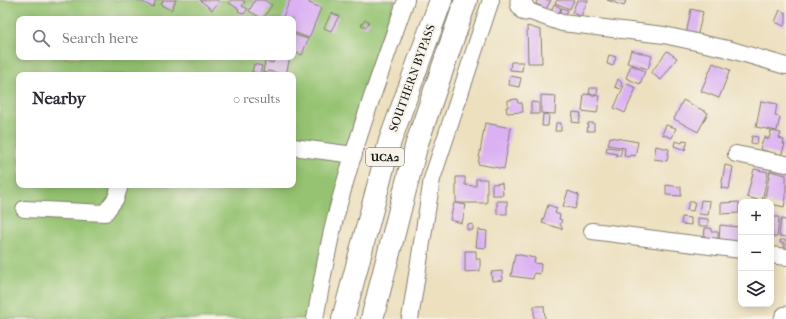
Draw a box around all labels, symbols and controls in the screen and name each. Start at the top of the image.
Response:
search box [16,16,296,60]
street label: SOUTHERN BYPASS [386,22,438,134]
icon: search [30,27,52,49]
text: Search here [62,29,138,47]
text: Nearby [32,88,86,108]
text: 0 results [233,91,280,106]
road number: UCA2 [366,148,404,166]
map controls [738,199,774,307]
button: + [738,199,774,235]
button: − [738,235,774,271]
button: layers [738,271,774,307]

